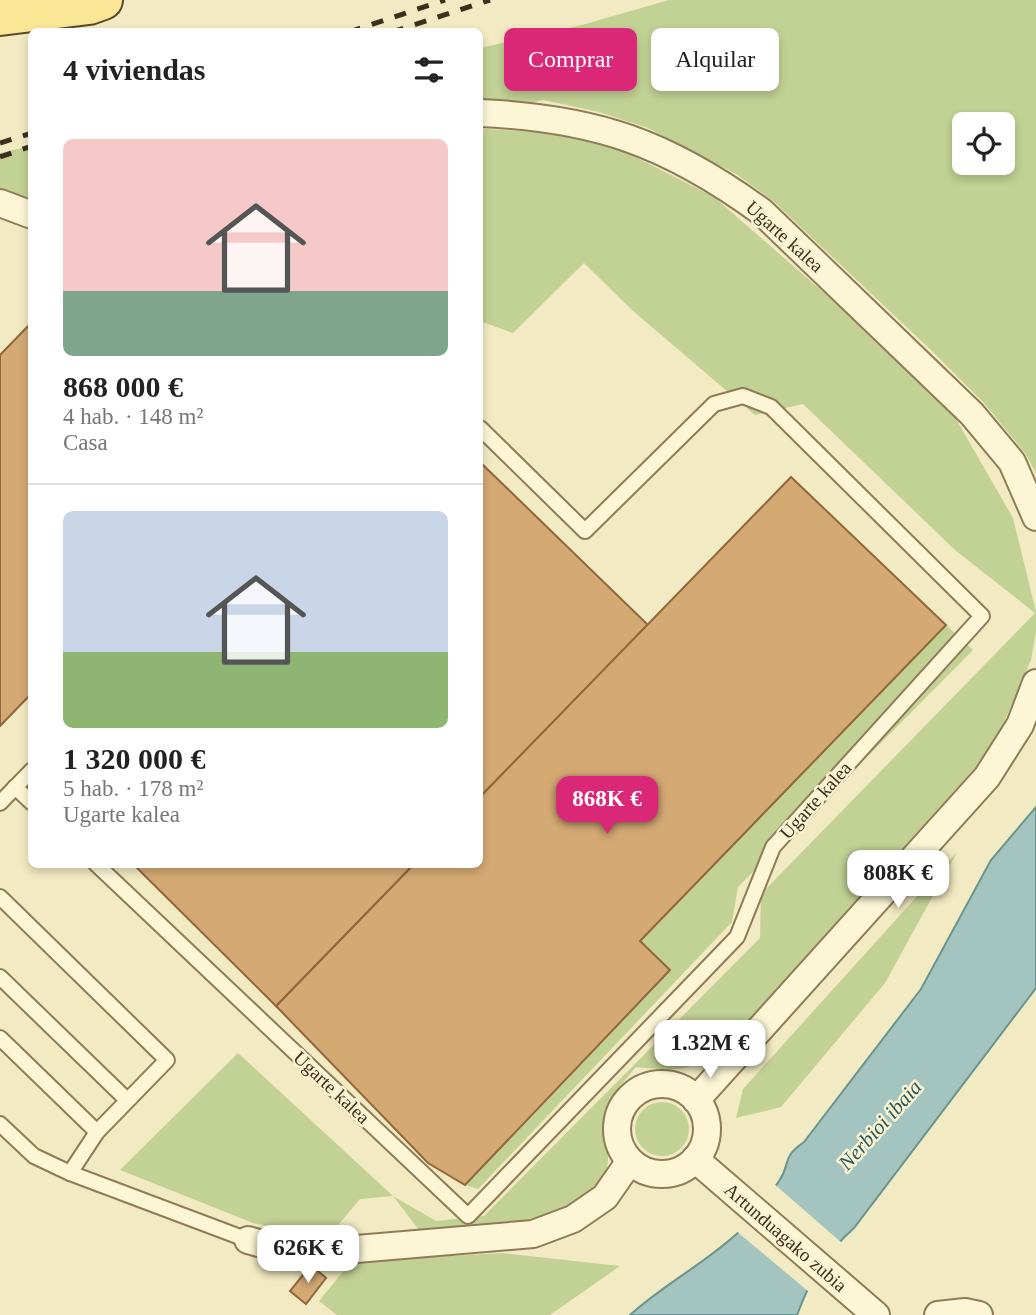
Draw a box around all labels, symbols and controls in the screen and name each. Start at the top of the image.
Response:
chip: Comprar [504,28,637,91]
chip: Alquilar [651,28,779,91]
icon: filters [410,51,448,89]
text: 4 viviendas [63,53,206,86]
map controls [952,112,1015,175]
button: locate [952,112,1015,175]
icon: home [193,185,319,311]
street label: Ugarte kalea [742,196,828,277]
text: 868 000 € [63,370,183,403]
text: 4 hab. · 148 m² [63,404,203,429]
text: Casa [63,430,108,455]
icon: home [193,557,319,683]
text: 1 320 000 € [63,742,206,775]
street label: Ugarte kalea [775,757,856,843]
text: 5 hab. · 178 m² [63,776,203,801]
pin: 868K € [550,776,664,836]
text: 868K € [572,786,642,811]
text: Ugarte kalea [63,802,180,827]
pin: 808K € [841,850,955,910]
text: 808K € [863,860,933,885]
pin: 1.32M € [645,1020,775,1080]
text: 1.32M € [670,1030,750,1055]
street label: Ugarte kalea [289,1047,375,1128]
water label: Nerbioi ibaia [833,1075,927,1176]
street label: Artunduagako zubia [720,1179,851,1296]
pin: 626K € [251,1226,365,1285]
text: 626K € [273,1235,343,1260]

